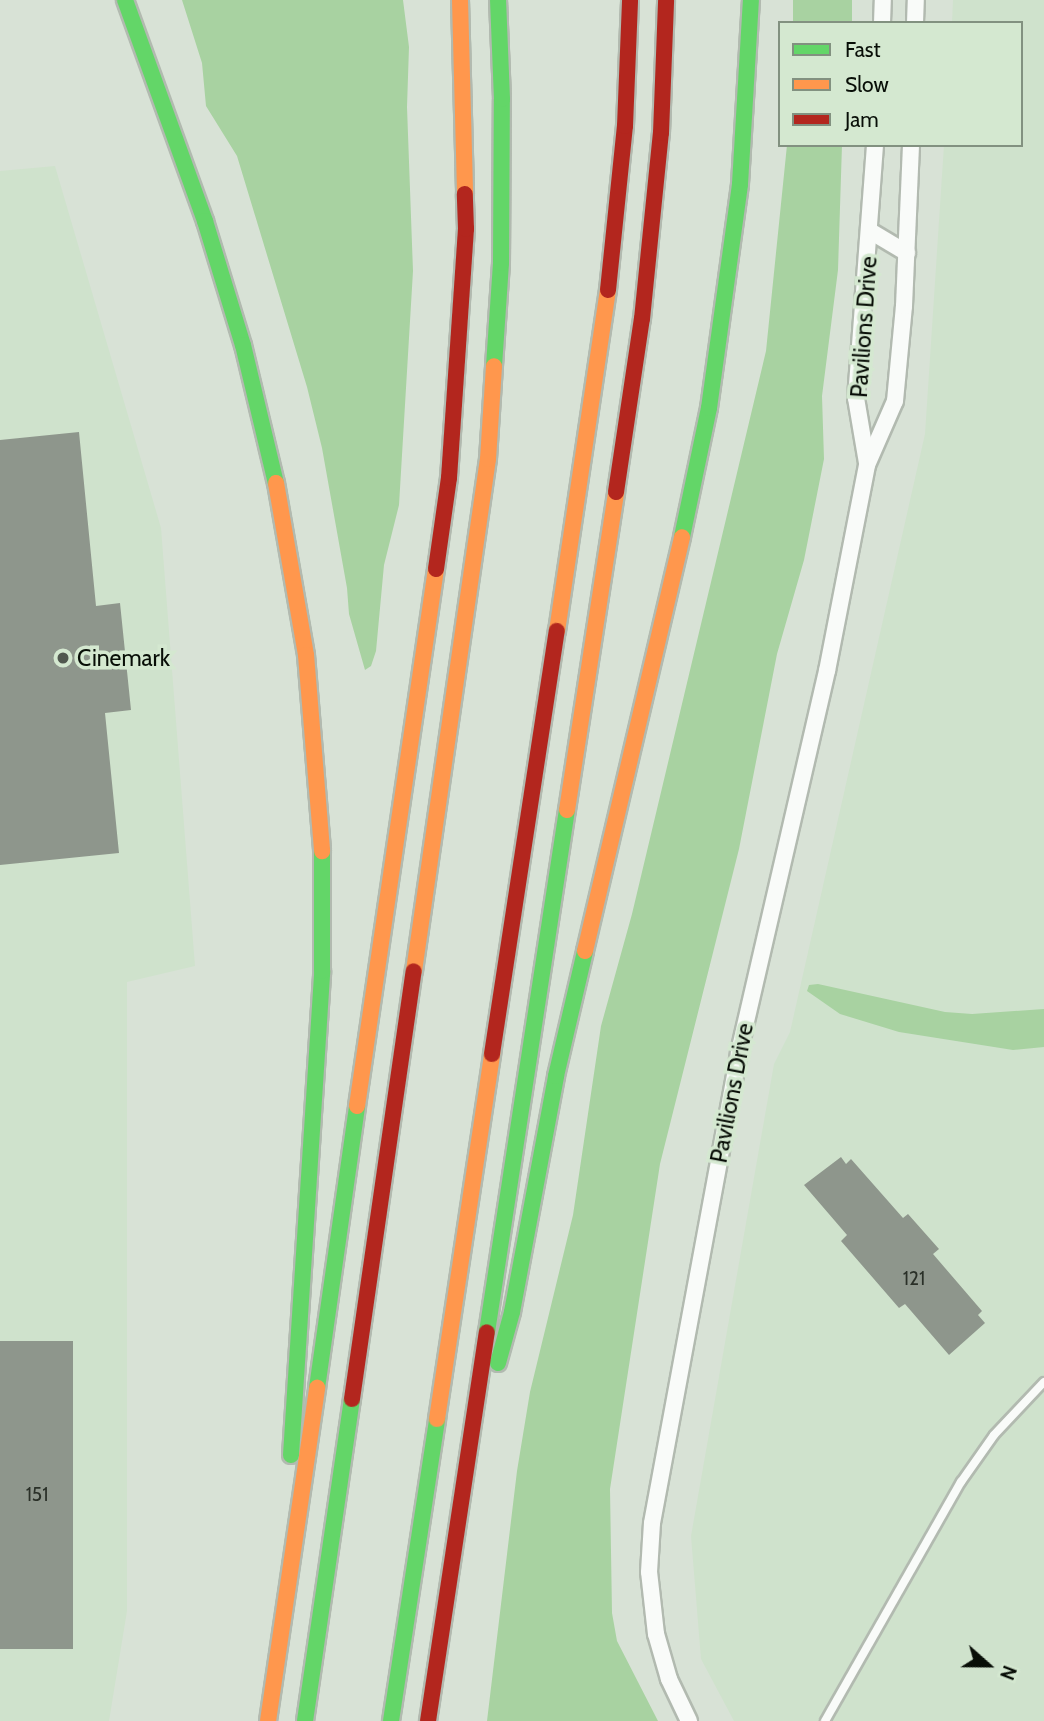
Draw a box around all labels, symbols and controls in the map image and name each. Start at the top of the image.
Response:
legend [778,21,1023,147]
text: Fast [845,37,881,62]
text: Slow [845,72,889,97]
text: Jam [845,107,879,132]
street label: Pavilions Drive [845,255,883,399]
place label: Cinemark [77,644,170,672]
marker: Cinemark [55,650,71,666]
street label: Pavilions Drive [705,1021,759,1165]
house number: 121 [903,1268,925,1290]
house number: 151 [26,1484,48,1506]
north arrow [953,1630,1023,1700]
text: N [995,1662,1021,1683]

